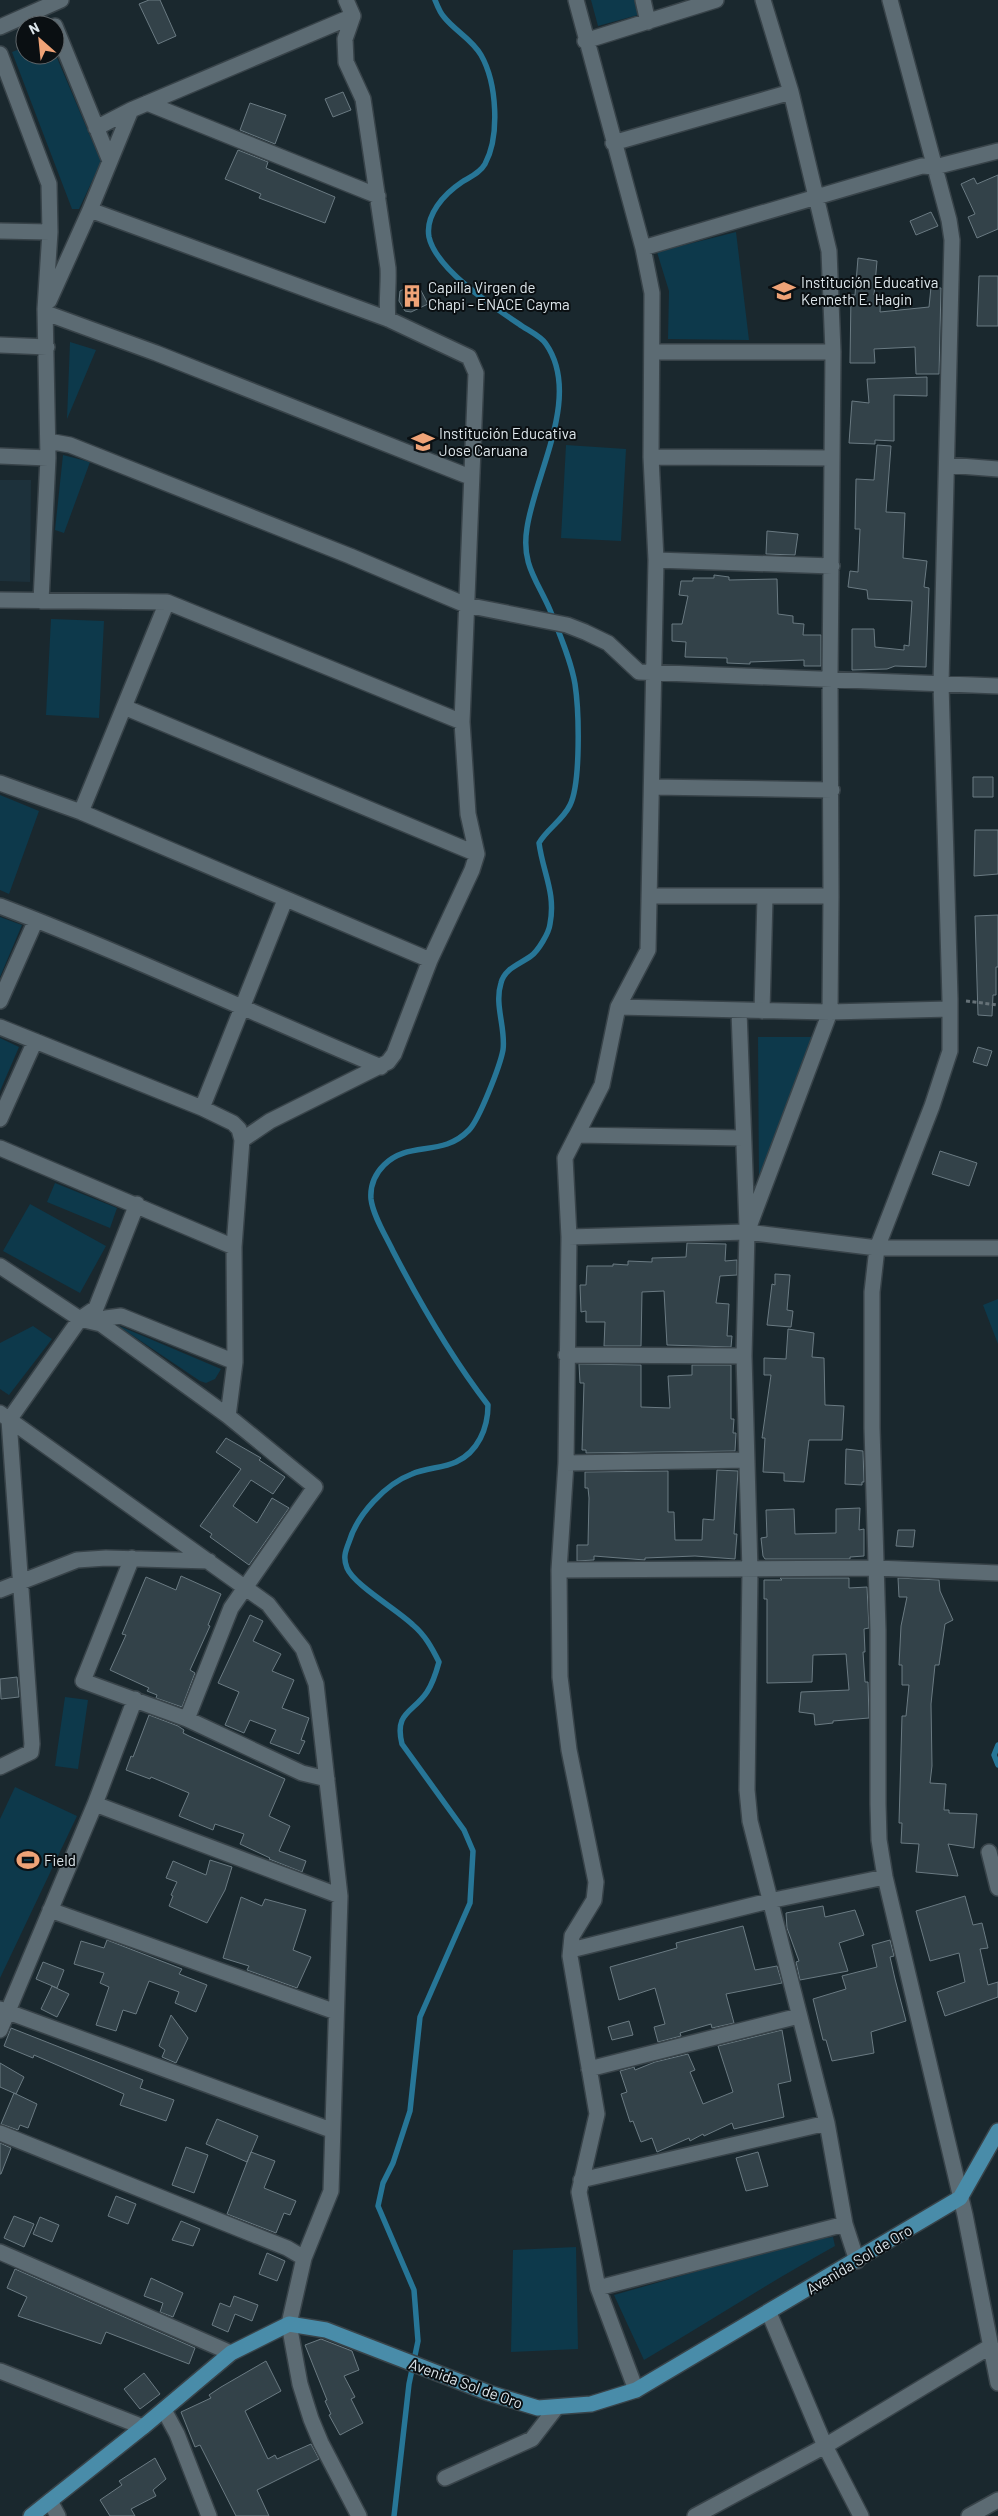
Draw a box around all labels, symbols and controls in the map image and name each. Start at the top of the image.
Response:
north arrow [15,15,65,65]
text: N [26,18,42,38]
place label: Institución Educativa Kenneth E. Hagin [801,273,938,308]
place label: Capilla Virgen de Chapi - ENACE Cayma [428,278,570,313]
school or university icon: Institución Educativa Kenneth E. Hagin [771,278,797,304]
building icon: Capilla Virgen de Chapi - ENACE Cayma [399,283,425,309]
place label: Institución Educativa Jose Caruana [439,424,576,459]
school or university icon: Institución Educativa Jose Caruana [410,429,436,455]
sports icon: Field [15,1847,41,1873]
place label: Field [44,1851,76,1869]
street label: Avenida Sol de Oro [803,2220,915,2298]
street label: Avenida Sol de Oro [407,2354,525,2412]

